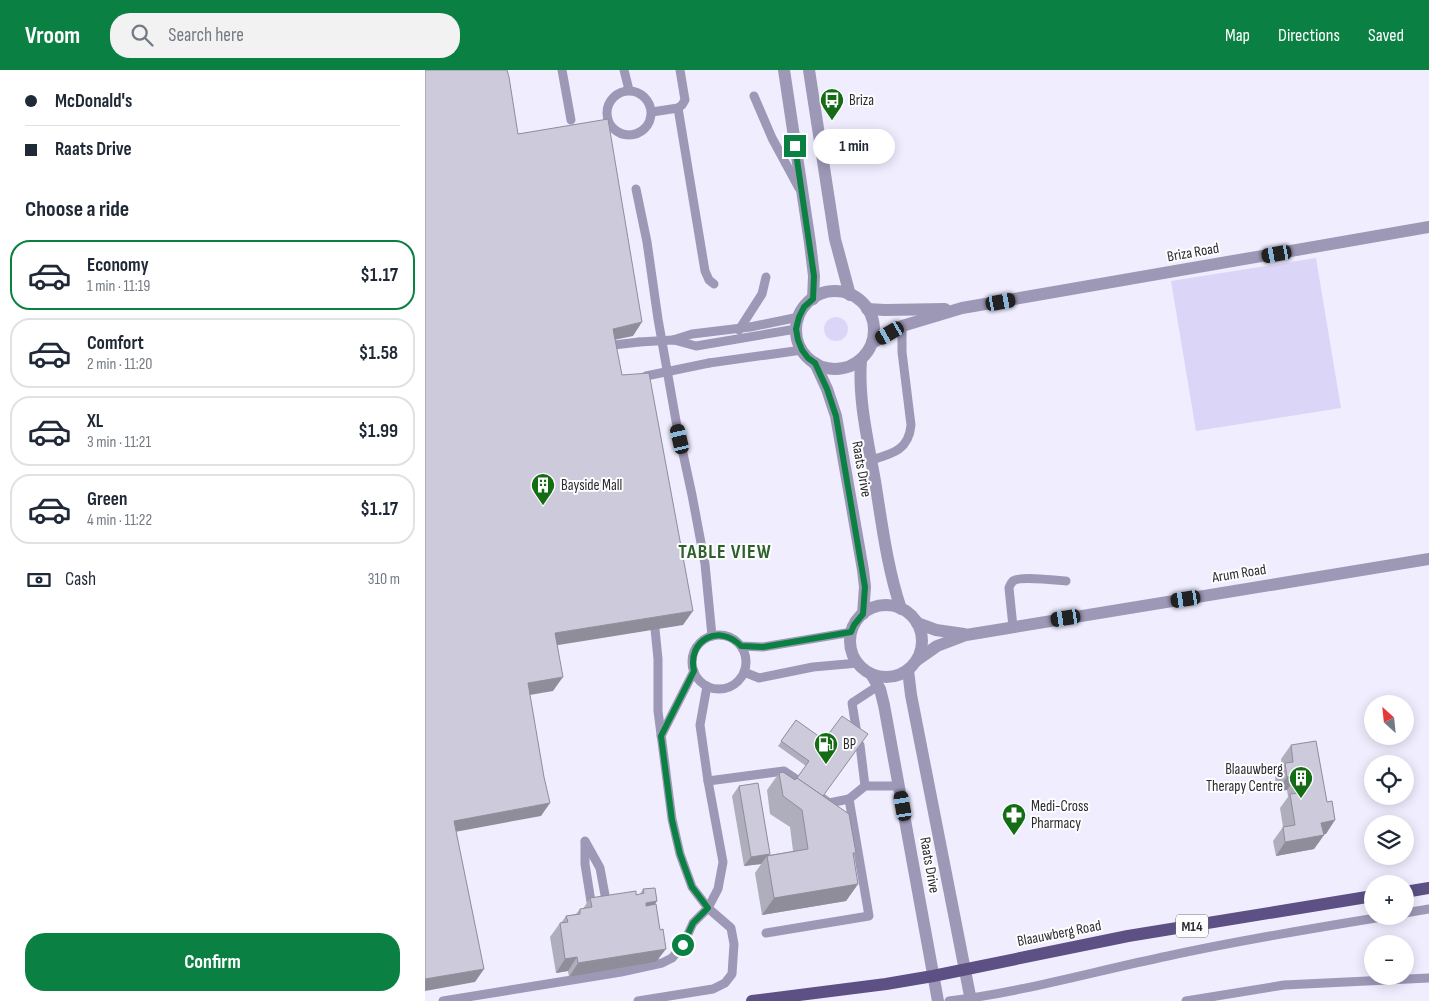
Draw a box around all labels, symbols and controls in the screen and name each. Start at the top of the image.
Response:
search box [110,13,460,58]
text: Vroom [25,21,80,50]
icon: search [128,21,156,49]
text: Search here [168,24,244,47]
text: Map [1225,25,1250,46]
text: Directions [1278,25,1340,46]
text: Saved [1368,25,1404,46]
bus stop icon: Briza [819,87,845,121]
text: McDonald's [55,90,132,113]
place label: Briza [849,91,874,110]
callout: 1 min [813,128,895,164]
route end [784,135,806,157]
text: 1 min [839,137,869,156]
text: Raats Drive [55,138,132,161]
text: Choose a ride [25,196,129,223]
street label: Briza Road [1166,239,1220,266]
car [1260,244,1293,264]
icon: car [27,253,72,298]
text: Economy [87,254,149,277]
text: $1.17 [360,264,398,287]
text: 1 min · 11:19 [87,277,150,296]
car [984,292,1017,312]
car [873,319,906,347]
icon: car [27,331,72,376]
text: Comfort [87,332,144,355]
text: $1.58 [359,342,398,365]
text: 2 min · 11:20 [87,355,152,374]
icon: car [27,409,72,454]
text: XL [87,410,103,433]
text: $1.99 [358,420,398,443]
car [669,423,690,455]
text: 3 min · 11:21 [87,433,151,452]
street label: Raats Drive [847,440,876,499]
building icon: Bayside Mall [530,472,556,506]
place label: Bayside Mall [561,476,622,495]
icon: car [27,487,72,532]
text: Green [87,488,127,511]
text: $1.17 [360,498,398,521]
text: 4 min · 11:22 [87,511,152,530]
district label: TABLE VIEW [678,540,772,564]
street label: Arum Road [1210,560,1267,587]
icon: cash [25,566,53,594]
text: Cash [65,568,96,591]
text: 310 m [368,570,400,589]
car [1170,589,1201,609]
car [1050,608,1081,628]
north arrow [1364,695,1414,745]
map controls [1364,695,1414,985]
fuel station icon: BP [813,731,839,765]
place label: BP [843,735,856,754]
button: locate [1364,755,1414,805]
place label: Blaauwberg Therapy Centre [1206,760,1283,796]
building icon: Blaauwberg Therapy Centre [1288,765,1314,799]
car [893,790,912,822]
place label: Medi-Cross Pharmacy [1031,797,1089,833]
pharmacy icon: Medi-Cross Pharmacy [1001,802,1027,836]
button: layers [1364,815,1414,865]
street label: Raats Drive [915,836,944,895]
button: + [1364,875,1414,925]
road number: M14 [1176,914,1208,938]
street label: Blaauwberg Road [1015,916,1103,951]
button: Confirm [25,933,400,991]
route start [672,934,694,956]
button: − [1364,935,1414,985]

